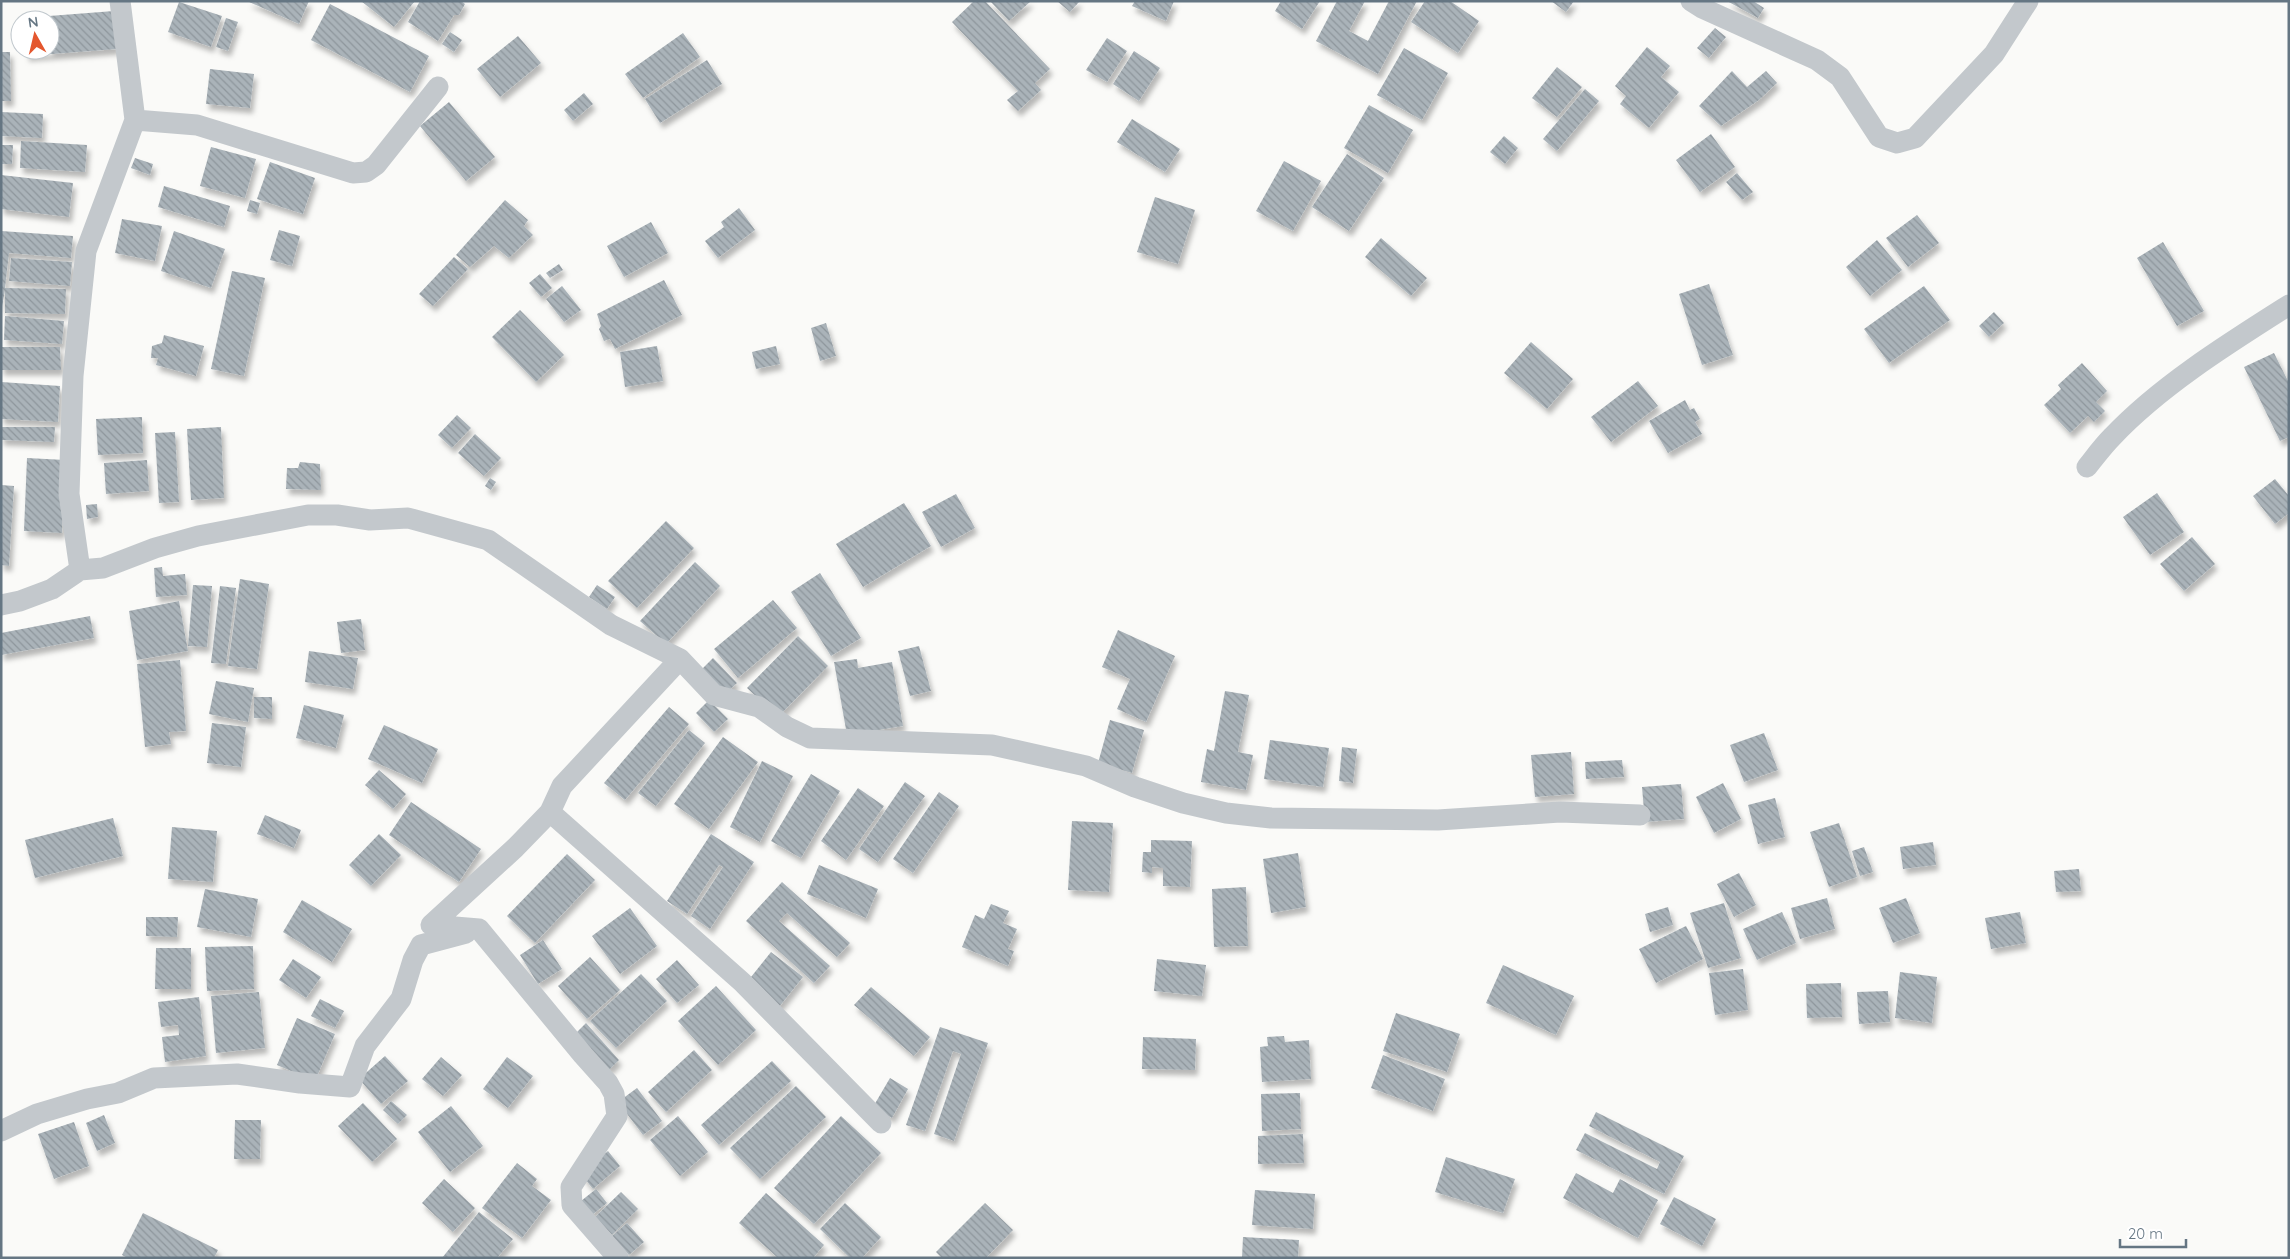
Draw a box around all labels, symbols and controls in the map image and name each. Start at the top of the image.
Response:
north arrow [10,10,60,60]
text: N [27,12,40,32]
scale bar [2120,1216,2186,1248]
text: 20 m [2128,1224,2163,1243]

